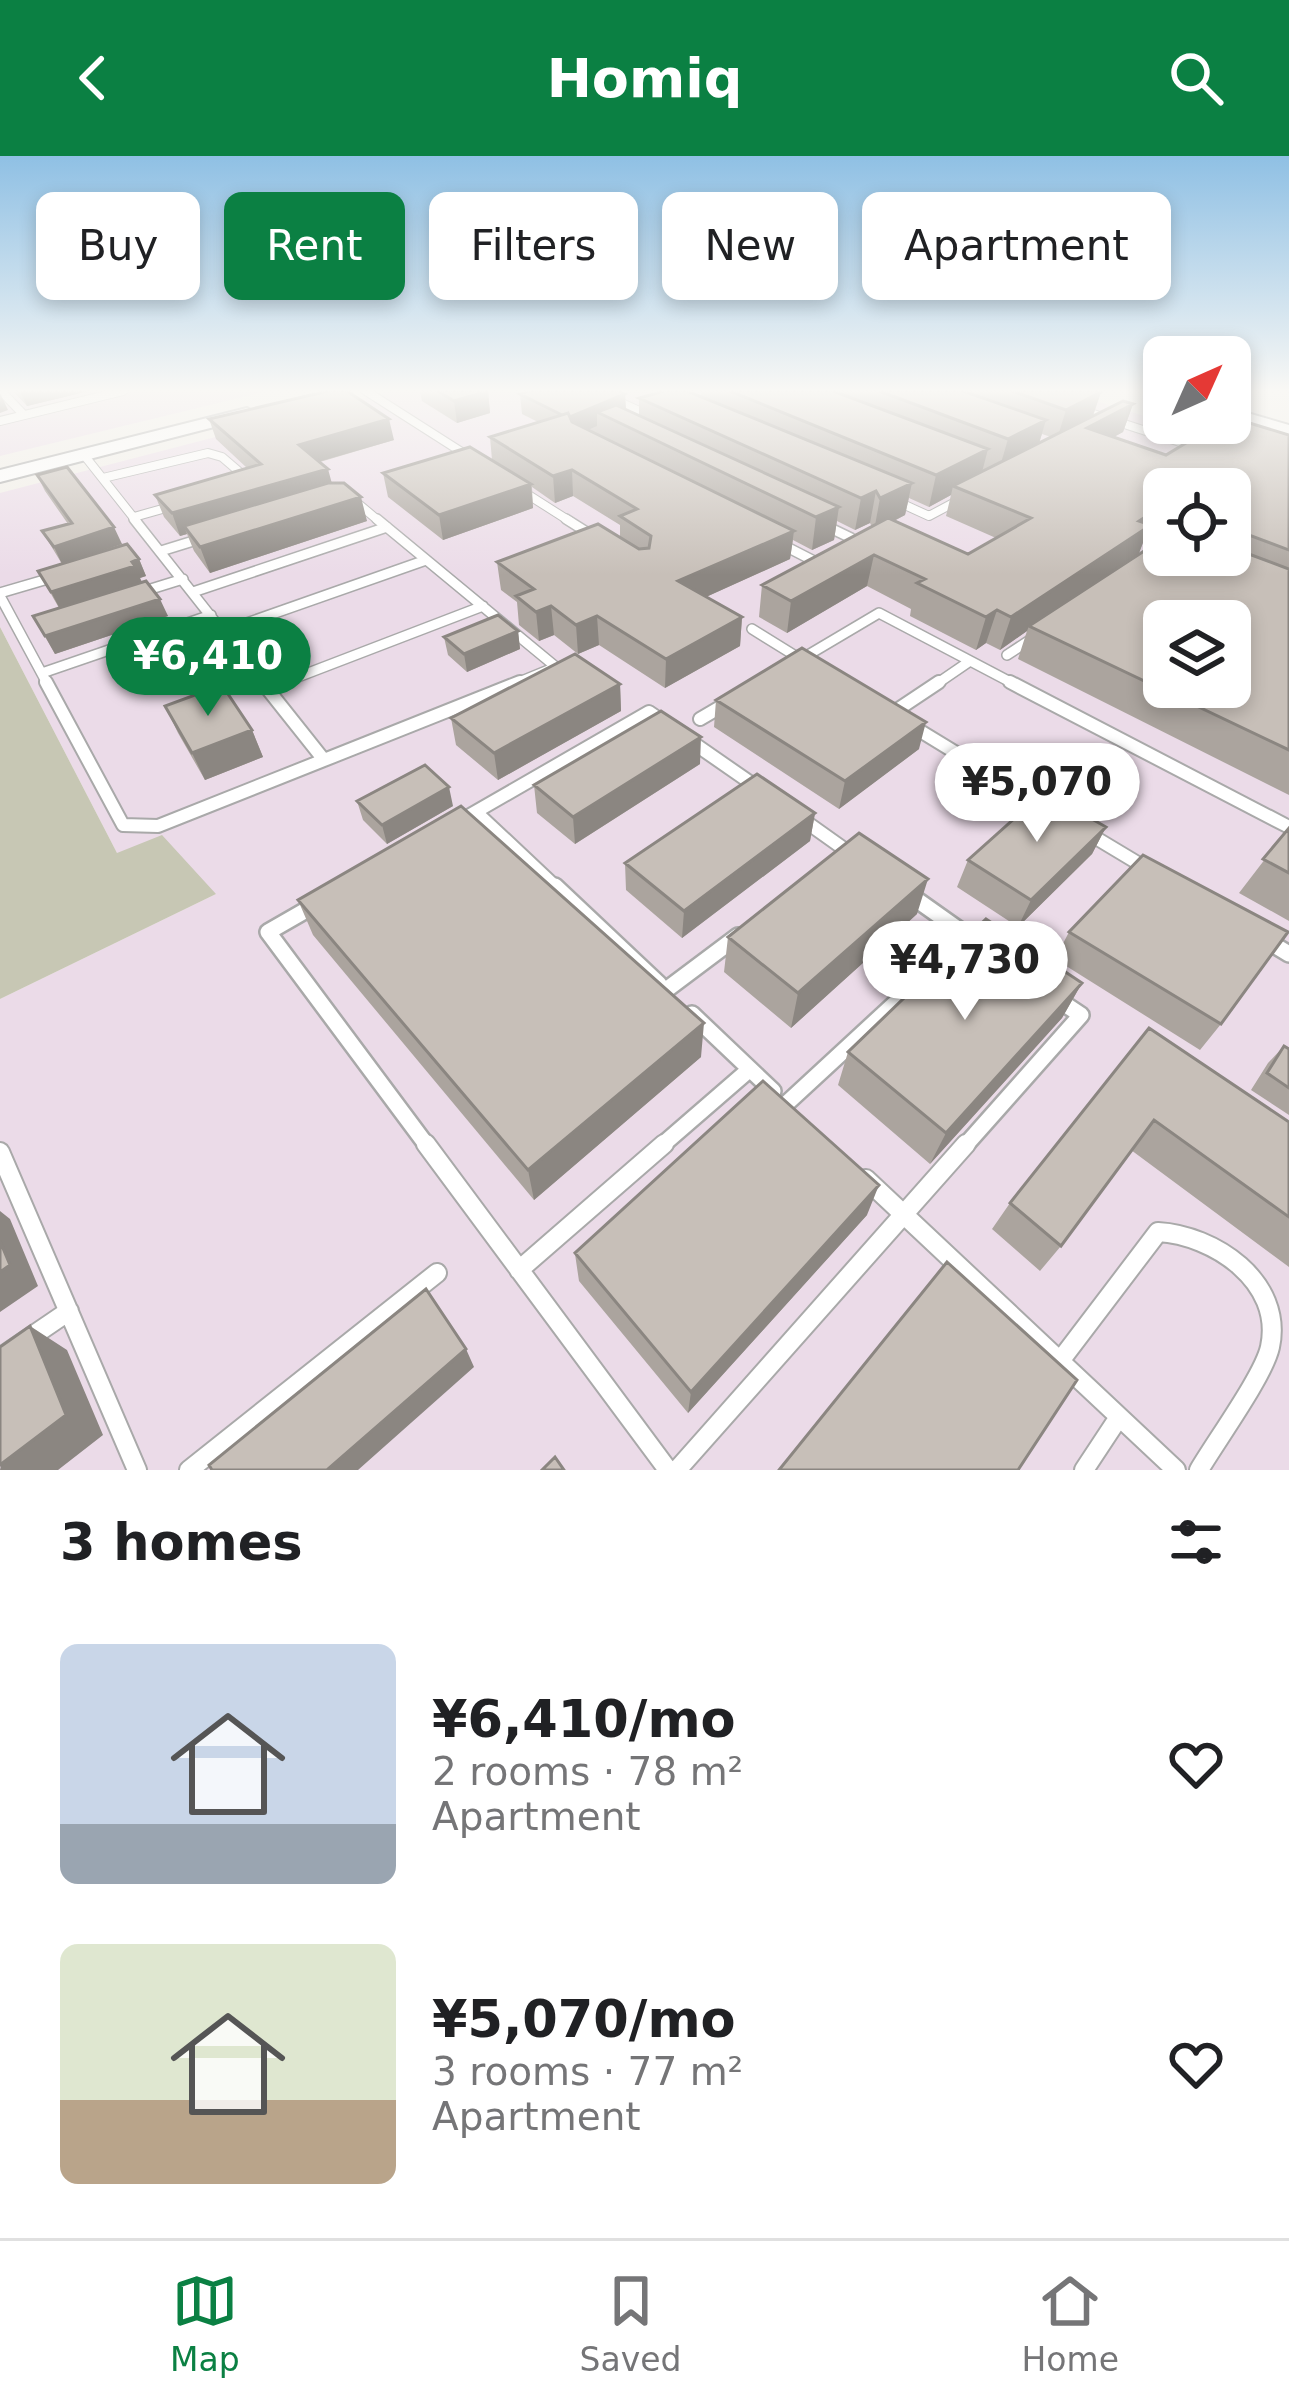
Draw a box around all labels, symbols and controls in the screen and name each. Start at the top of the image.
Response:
icon: back [60,45,126,111]
icon: search [1163,45,1229,111]
text: Homiq [547,47,742,110]
chip: Buy [36,192,200,300]
chip: Rent [224,192,405,300]
chip: Filters [429,192,638,300]
chip: New [662,192,838,300]
chip: Apartment [862,192,1171,300]
north arrow [1143,336,1251,444]
map controls [1143,336,1251,708]
button: locate [1143,468,1251,576]
button: layers [1143,600,1251,708]
pin: ¥6,410 [110,617,306,719]
text: ¥6,410 [133,633,283,678]
pin: ¥5,070 [939,743,1135,845]
text: ¥5,070 [962,759,1112,804]
pin: ¥4,730 [867,921,1063,1023]
text: ¥4,730 [890,937,1040,982]
icon: filters [1163,1509,1229,1575]
text: 3 homes [60,1513,303,1572]
text: ¥6,410/mo [432,1690,736,1749]
icon: home [156,1692,300,1836]
icon: heart [1163,1731,1229,1797]
text: 2 rooms · 78 m² [432,1749,743,1794]
text: Apartment [432,1794,641,1839]
text: ¥5,070/mo [432,1990,736,2049]
icon: home [156,1992,300,2136]
icon: heart [1163,2031,1229,2097]
text: 3 rooms · 77 m² [432,2049,743,2094]
text: Apartment [432,2094,641,2139]
tab: Map [170,2268,240,2379]
tab: Saved [580,2268,682,2379]
tab: Home [1022,2268,1119,2379]

